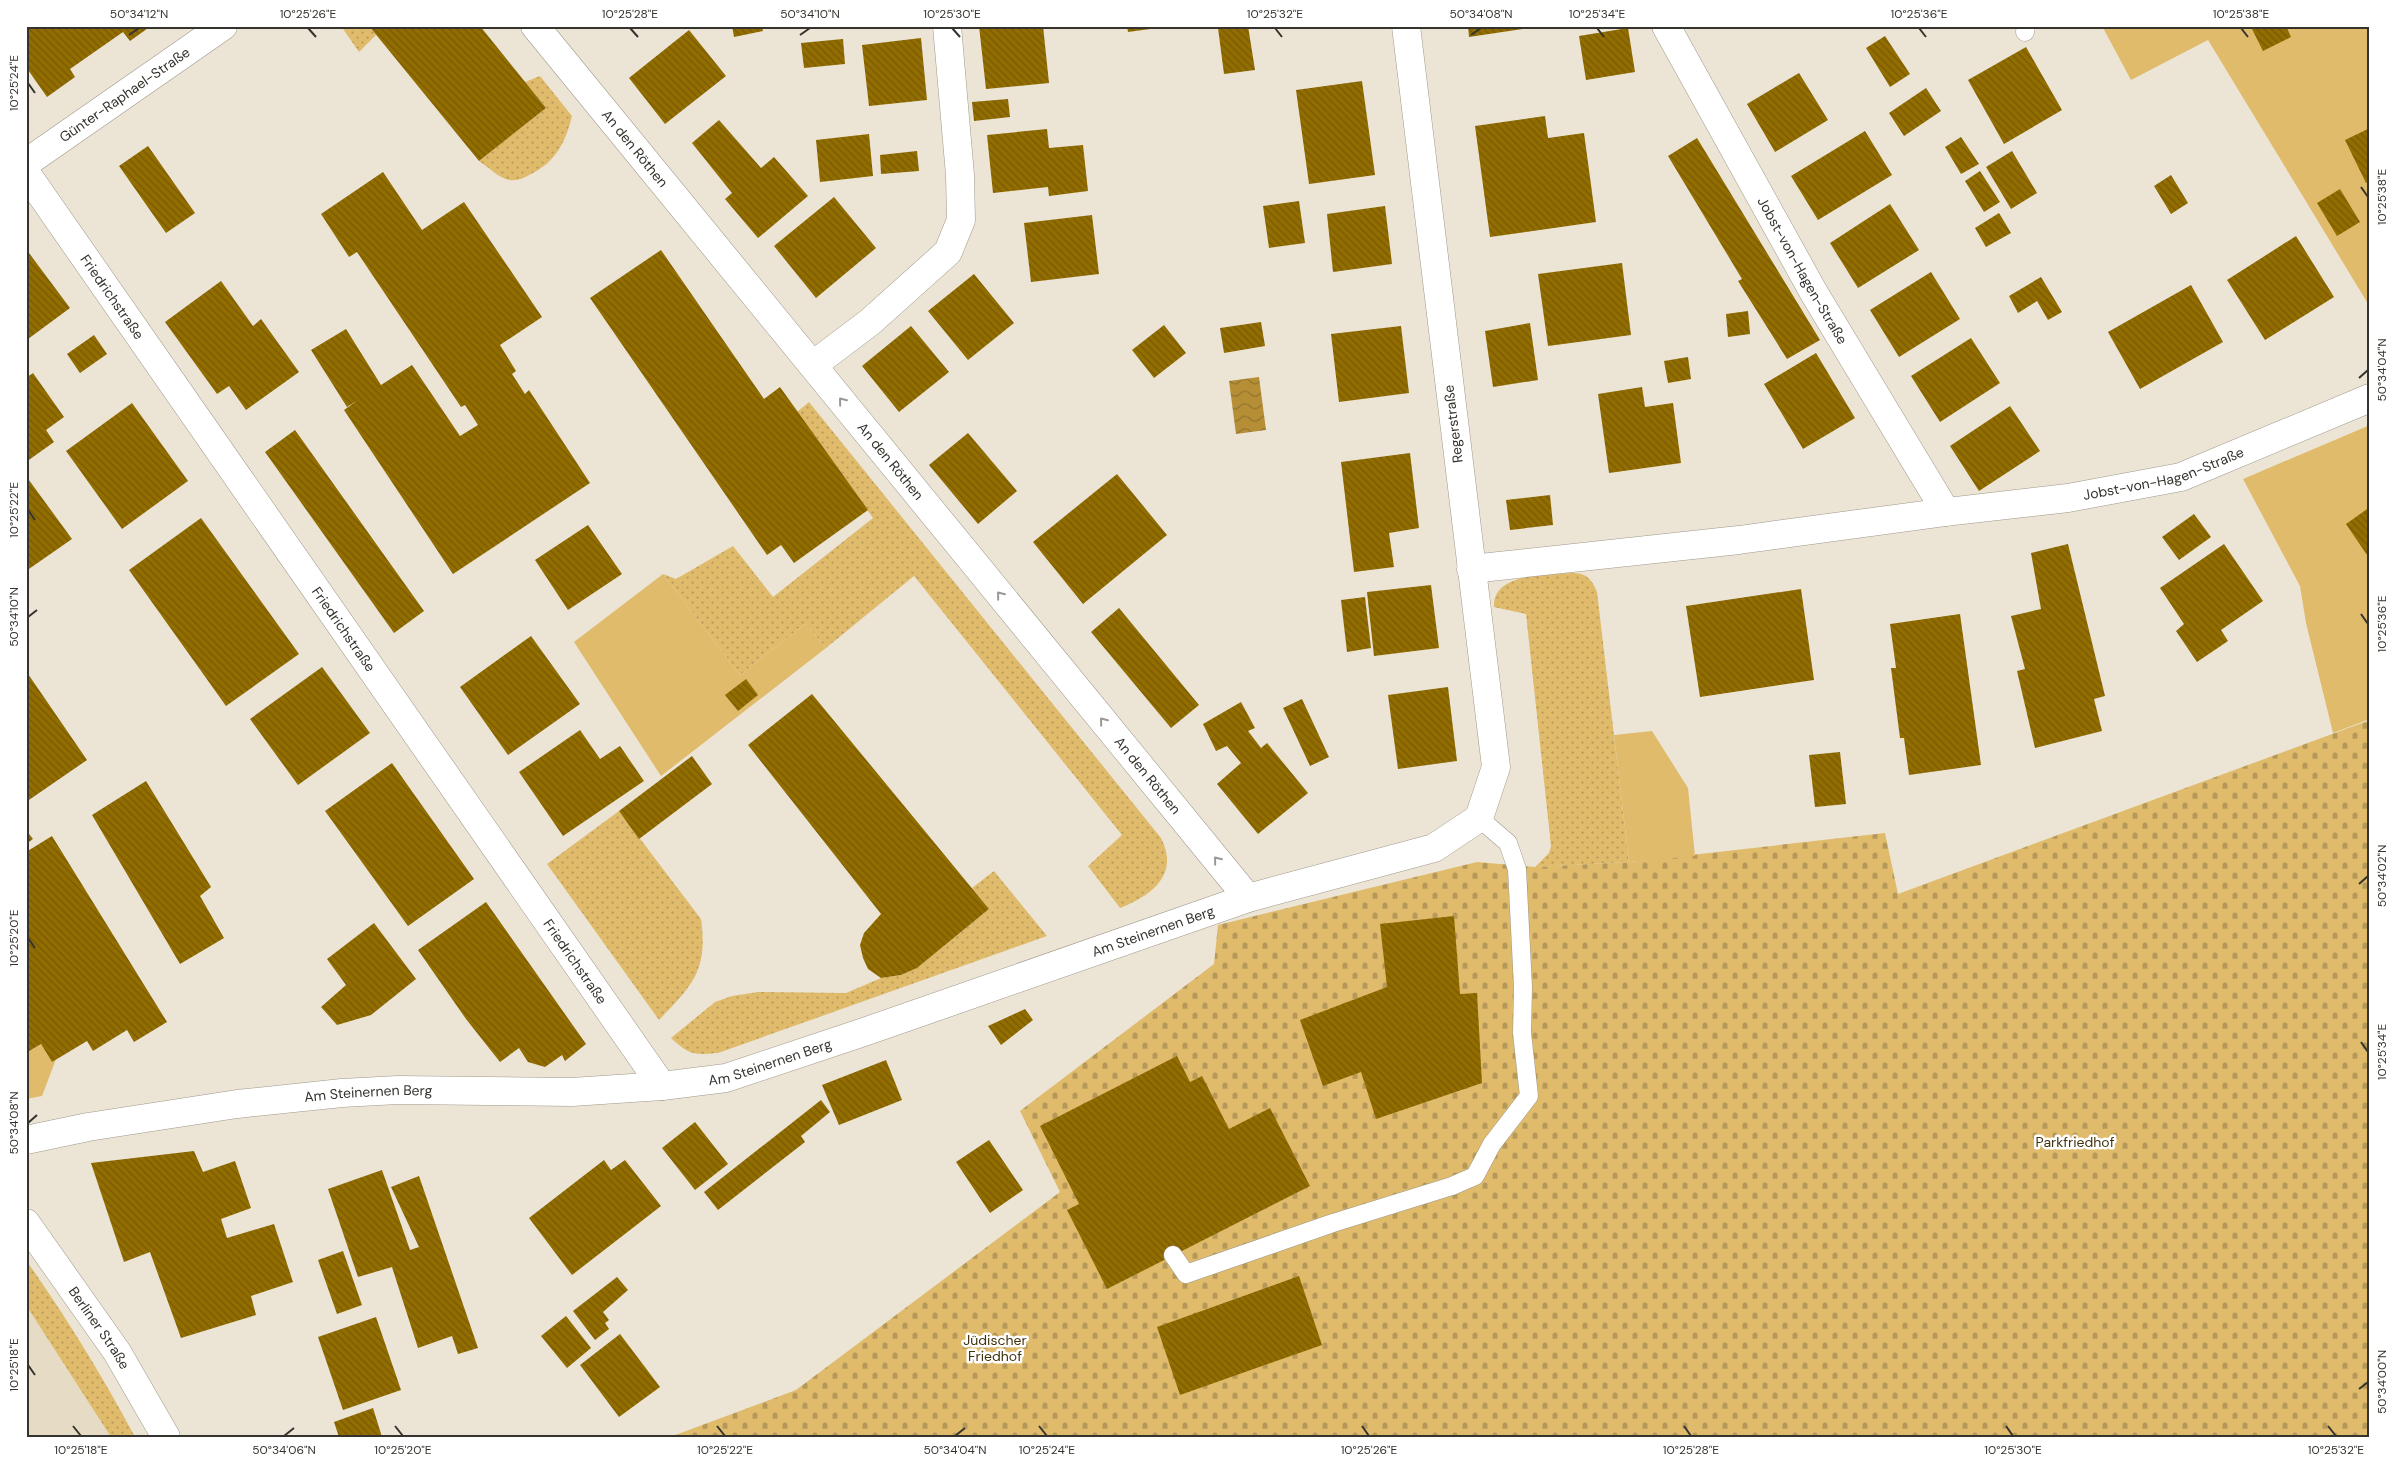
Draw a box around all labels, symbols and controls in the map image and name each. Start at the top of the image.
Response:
text: 50°34'12"N [110,6,168,22]
text: 10°25'26"E [280,6,337,22]
text: 10°25'28"E [602,6,658,22]
text: 50°34'10"N [780,6,840,22]
text: 10°25'30"E [923,6,981,22]
text: 10°25'32"E [1247,6,1303,22]
text: 50°34'08"N [1449,6,1513,22]
text: 10°25'34"E [1569,6,1626,22]
text: 10°25'36"E [1891,6,1948,22]
text: 10°25'38"E [2213,6,2270,22]
street label: Günter-Raphael-Straße [56,43,193,146]
text: 10°25'24"E [6,55,22,111]
street label: An den Röthen [598,106,672,191]
text: 10°25'38"E [2374,168,2390,225]
street label: Jobst-von-Hagen-Straße [1753,194,1852,347]
street label: Friedrichstraße [76,251,148,343]
text: 50°34'04"N [2374,338,2390,402]
street label: Regerstraße [1439,384,1467,464]
one-way arrow [839,398,848,407]
street label: An den Röthen [854,419,928,504]
street label: Jobst-von-Hagen-Straße [2082,443,2246,504]
text: 10°25'22"E [6,482,22,538]
street label: Friedrichstraße [308,583,380,675]
text: 50°34'10"N [6,587,22,647]
one-way arrow [998,592,1006,601]
text: 10°25'36"E [2374,595,2390,652]
one-way arrow [1100,718,1108,727]
street label: An den Röthen [1111,733,1185,818]
text: 50°34'02"N [2374,845,2390,907]
one-way arrow [1214,857,1222,866]
street label: Am Steinernen Berg [1089,901,1217,961]
text: 10°25'20"E [6,909,22,967]
street label: Friedrichstraße [539,916,611,1008]
text: 10°25'34"E [2374,1023,2390,1080]
street label: Am Steinernen Berg [707,1034,834,1089]
street label: Am Steinernen Berg [303,1081,433,1106]
text: 50°34'08"N [6,1091,22,1155]
park label: Parkfriedhof [2036,1133,2115,1151]
street label: Berliner Straße [65,1283,134,1372]
park label: Jüdischer Friedhof [963,1331,1027,1365]
text: 10°25'18"E [6,1338,22,1392]
text: 50°34'00"N [2374,1350,2390,1414]
text: 10°25'18"E [54,1442,108,1458]
text: 50°34'06"N [252,1442,316,1458]
text: 10°25'20"E [374,1442,432,1458]
text: 10°25'22"E [697,1442,753,1458]
text: 50°34'04"N [923,1442,987,1458]
text: 10°25'24"E [1019,1442,1075,1458]
text: 10°25'26"E [1341,1442,1398,1458]
text: 10°25'28"E [1663,1442,1719,1458]
text: 10°25'30"E [1984,1442,2042,1458]
text: 10°25'32"E [2308,1442,2364,1458]

